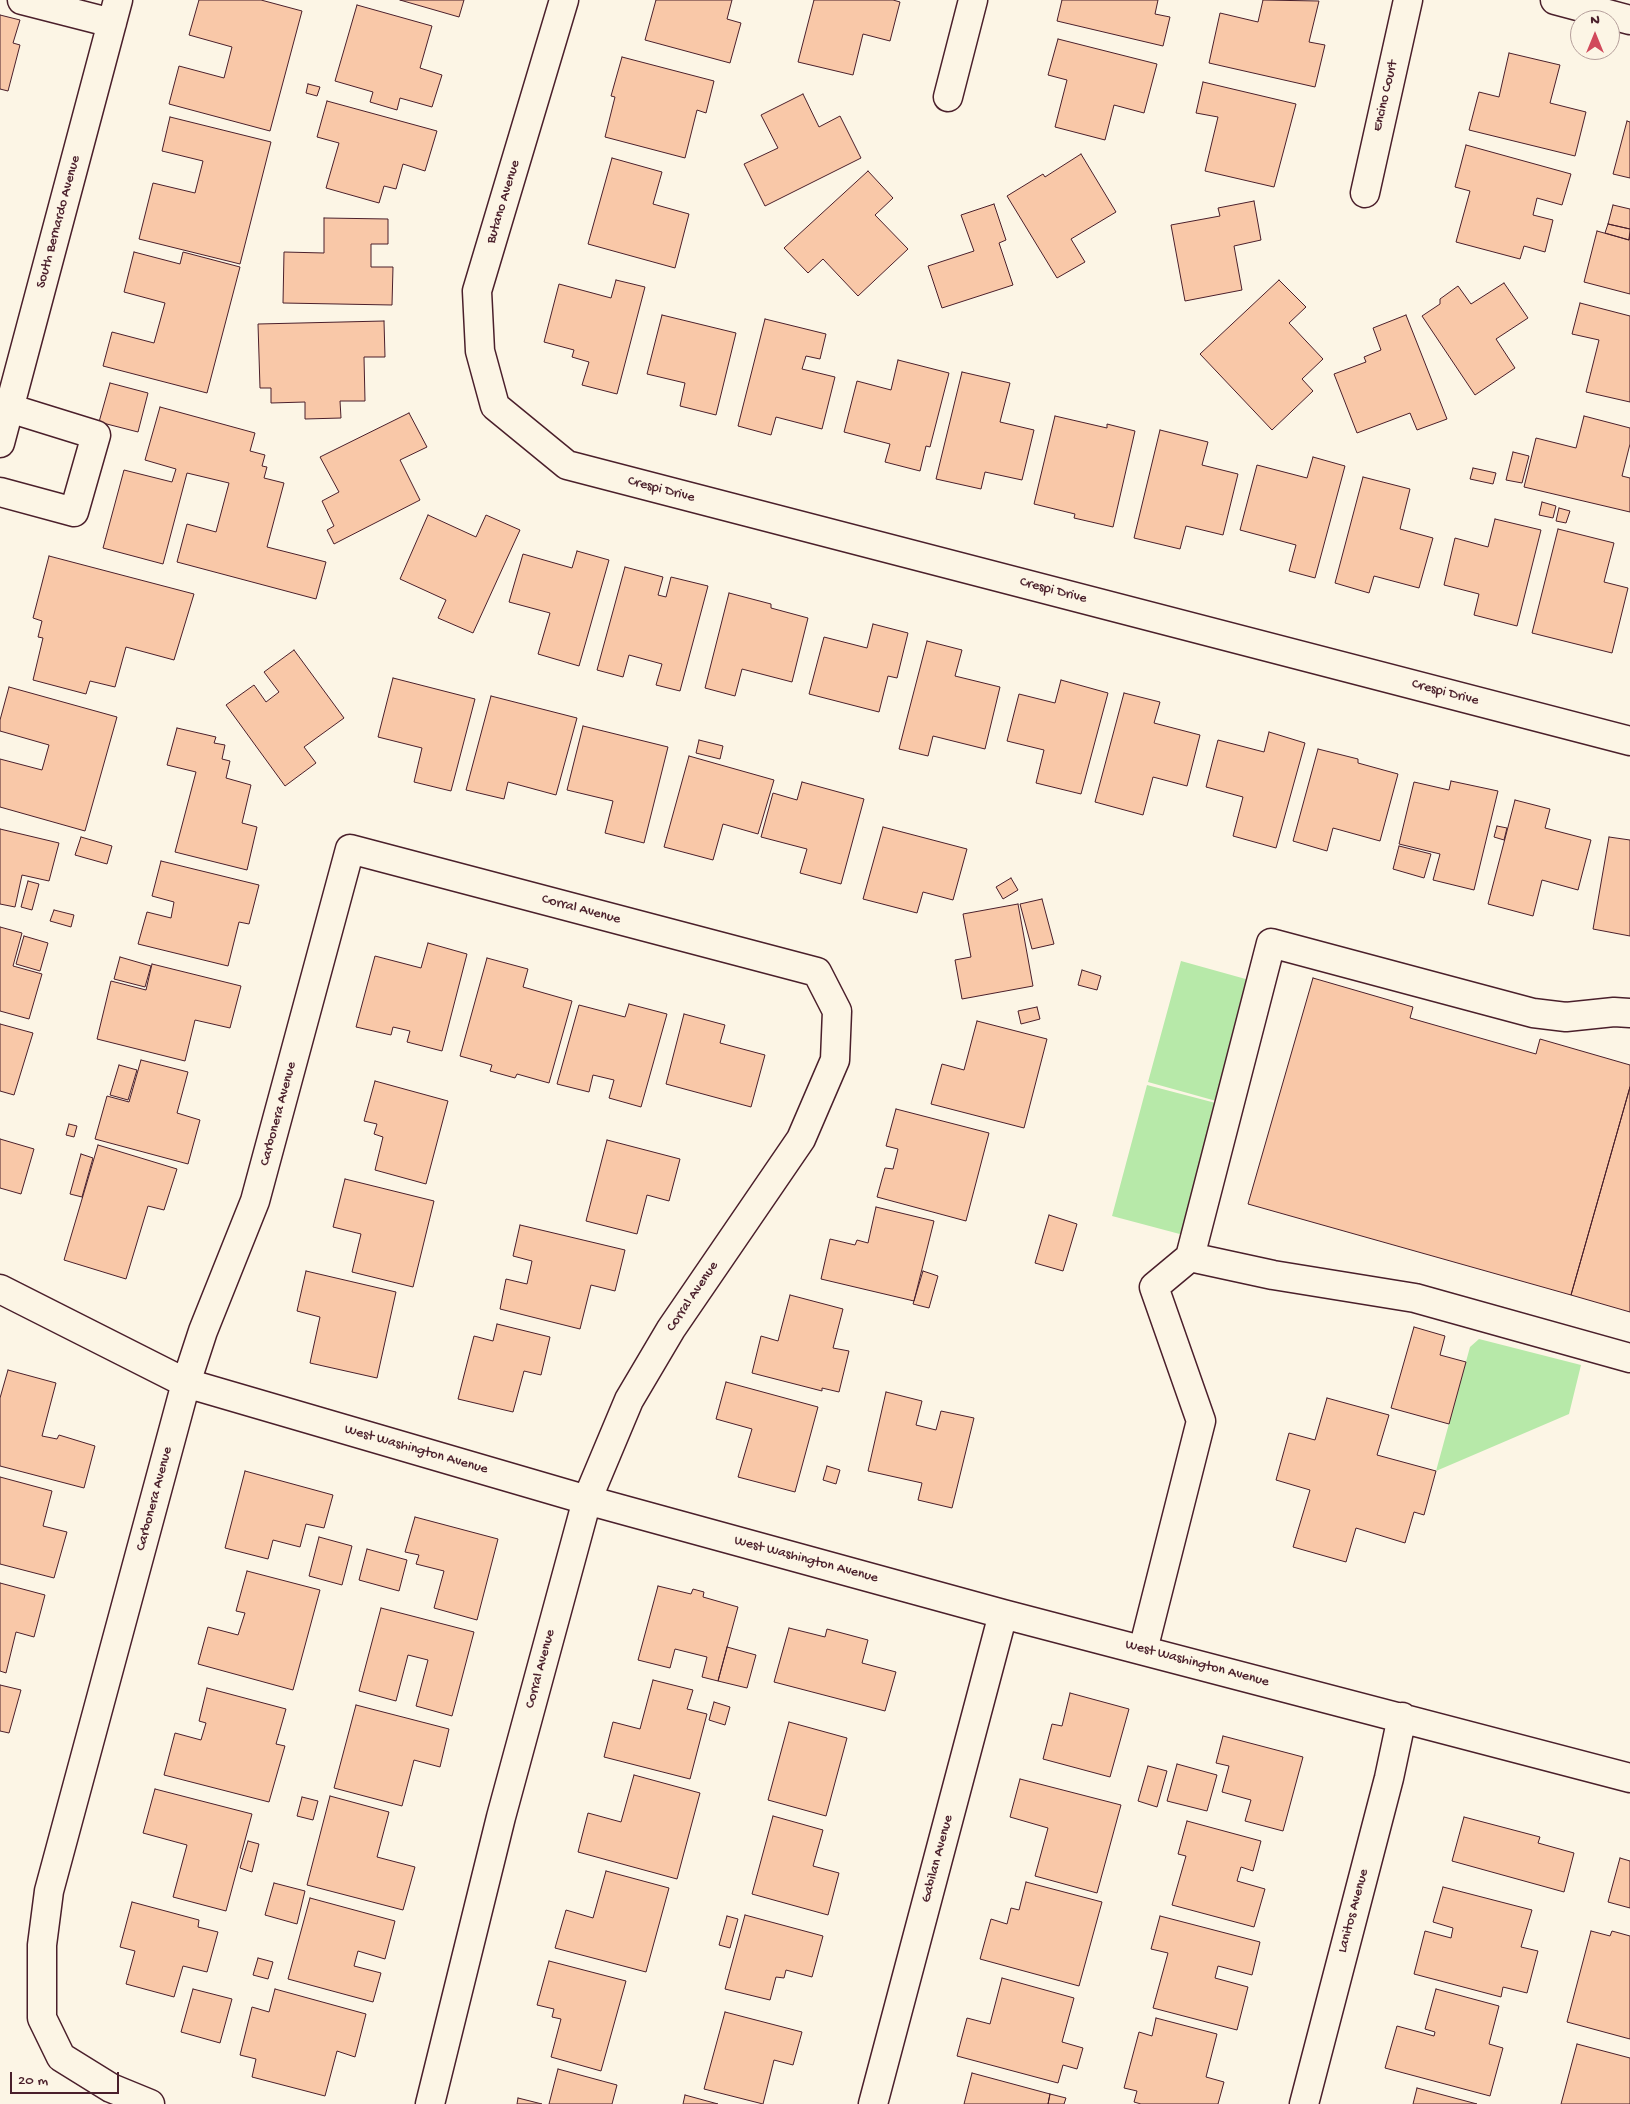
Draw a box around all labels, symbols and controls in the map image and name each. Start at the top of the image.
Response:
north arrow [1570,10,1620,60]
text: N [1590,12,1600,29]
street label: Encino Court [1370,59,1402,133]
street label: South Bernardo Avenue [33,154,85,290]
street label: Butano Avenue [483,158,525,246]
street label: Crespi Drive [626,473,696,507]
street label: Crespi Drive [1018,574,1088,608]
street label: Crespi Drive [1410,676,1480,710]
street label: Corral Avenue [540,891,622,929]
street label: Carbonera Avenue [257,1060,301,1168]
street label: Corral Avenue [663,1259,723,1335]
street label: West Washington Avenue [342,1421,490,1479]
street label: Carbonera Avenue [133,1445,177,1553]
street label: West Washington Avenue [732,1533,880,1587]
street label: Corral Avenue [522,1628,560,1710]
street label: West Washington Avenue [1123,1637,1271,1691]
street label: Gabilan Avenue [918,1813,958,1905]
street label: Lanitos Avenue [1335,1867,1373,1955]
scale bar [12,2062,121,2094]
text: 20 m [18,2072,48,2090]

